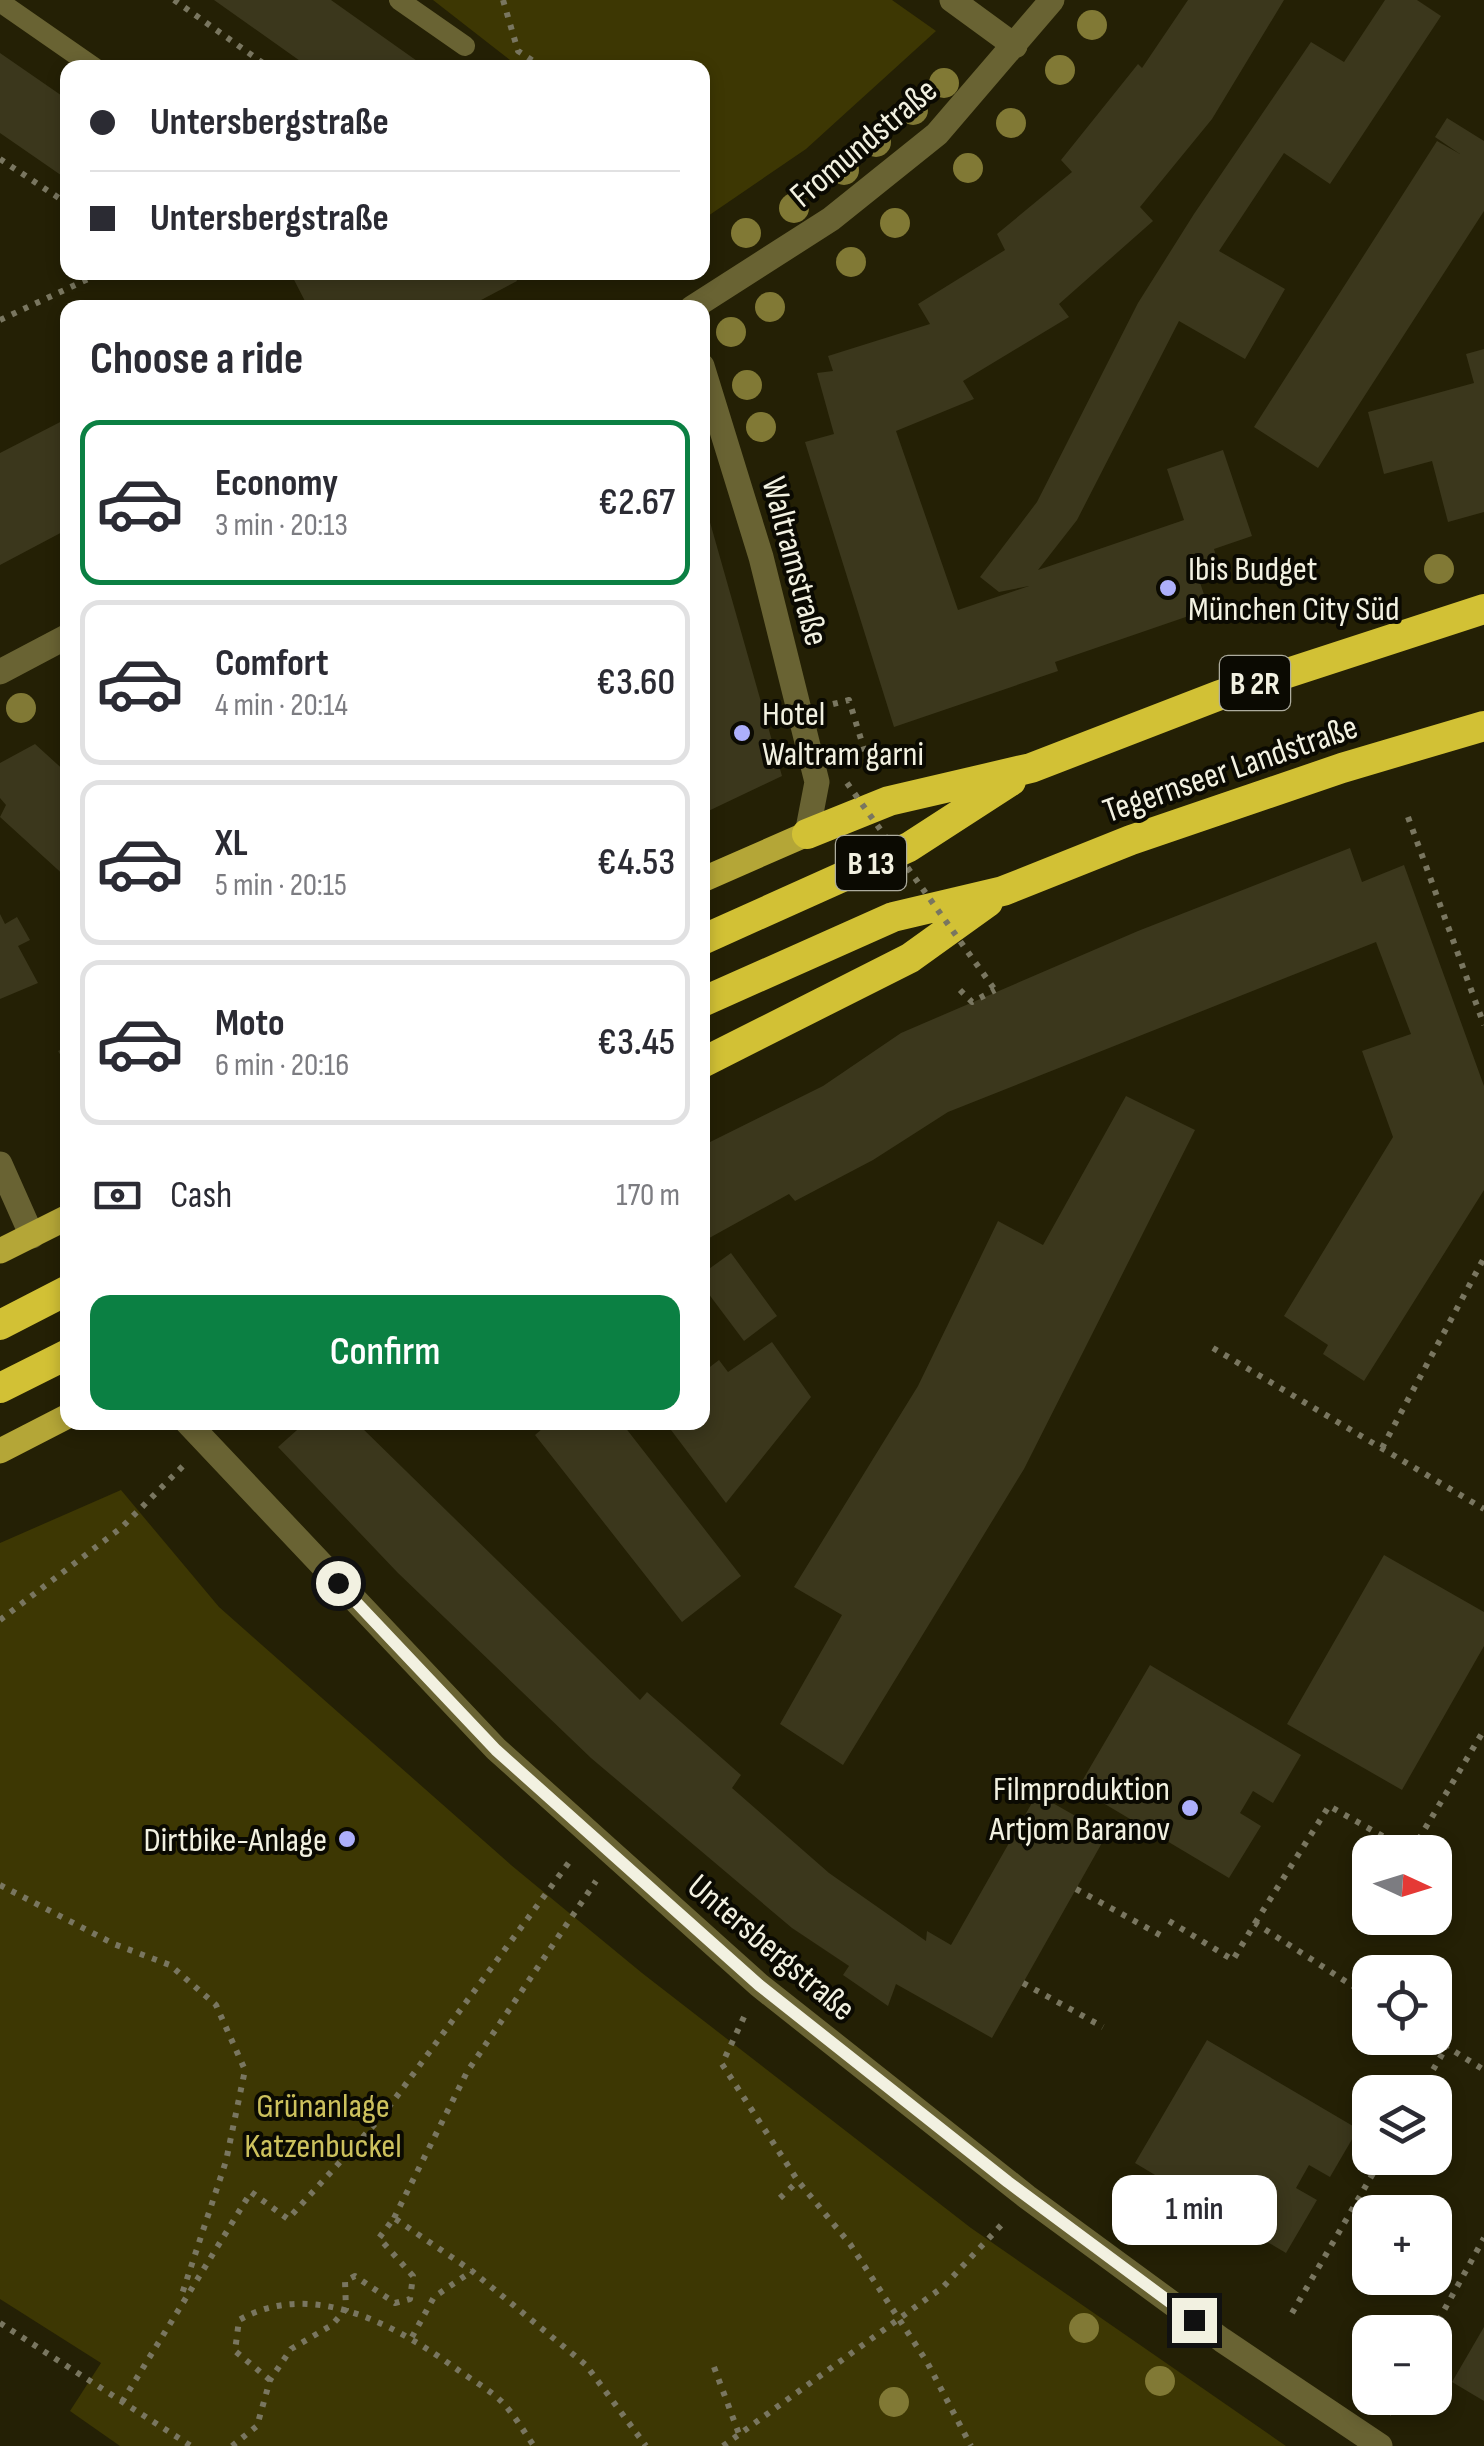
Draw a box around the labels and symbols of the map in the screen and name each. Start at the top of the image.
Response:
street label: Fromundstraße [782,69,946,217]
street label: Waltramstraße [751,472,838,650]
place label: Ibis Budget München City Süd [1188,548,1400,631]
marker: Ibis Budget München City Süd [1157,577,1179,599]
road number: B 2R [1220,656,1290,710]
place label: Hotel Waltram garni [762,693,924,776]
street label: Tegernseer Landstraße [1098,706,1363,833]
marker: Hotel Waltram garni [731,722,753,744]
road number: B 13 [836,836,906,890]
route start [316,1561,361,1606]
place label: Filmproduktion Artjom Baranov [989,1768,1170,1851]
marker: Filmproduktion Artjom Baranov [1179,1797,1201,1819]
place label: Dirtbike-Anlage [144,1819,327,1862]
marker: Dirtbike-Anlage [336,1828,358,1850]
north arrow [1352,1835,1452,1935]
street label: Untersbergstraße [678,1866,864,2031]
park label: Grünanlage Katzenbuckel [244,2085,402,2168]
callout: 1 min [1112,2175,1276,2245]
route end [1172,2298,1217,2343]

